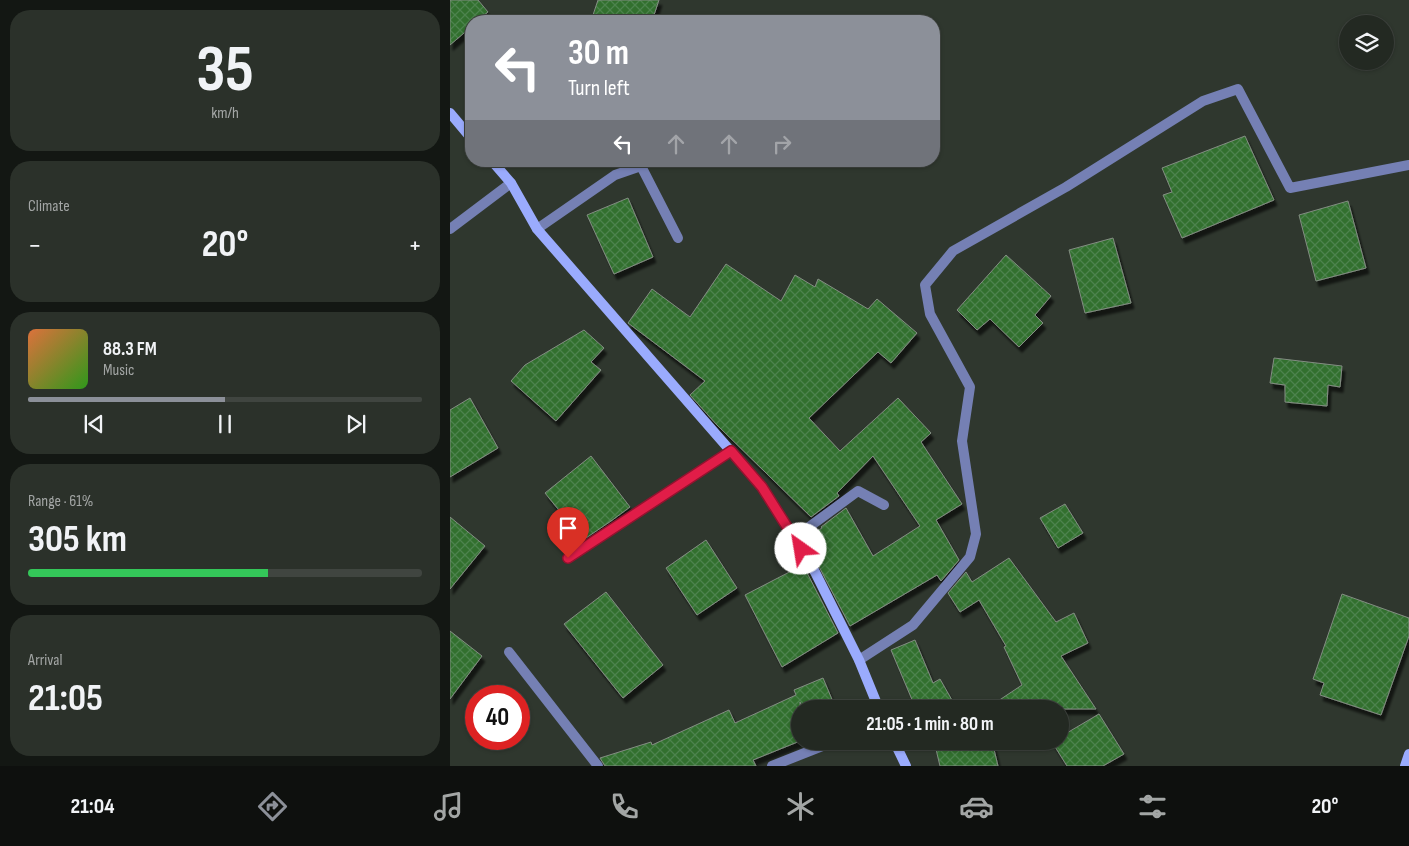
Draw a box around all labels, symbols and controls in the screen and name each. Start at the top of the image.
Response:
map controls [1339,15,1394,70]
button: layers [1339,15,1394,70]
text: 35 [196,32,254,110]
text: 30 m [568,32,629,75]
icon: left [485,35,550,100]
text: Turn left [568,75,630,102]
text: km/h [211,104,239,123]
icon: left [609,130,637,158]
icon: ahead [662,130,690,158]
icon: ahead [715,130,743,158]
icon: right [768,130,796,158]
text: Climate [28,197,70,216]
text: 20° [202,222,248,267]
text: − [28,229,42,262]
text: + [408,229,422,262]
text: 88.3 FM [103,338,157,361]
text: Music [103,361,134,380]
icon: previous [80,410,108,438]
icon: pause [211,410,239,438]
icon: next [342,410,370,438]
text: Range · 61% [28,492,93,511]
pin [547,507,589,558]
icon: arrive [554,514,582,542]
text: 305 km [28,517,127,562]
position arrow [774,522,826,574]
text: Arrival [28,651,62,670]
text: 21:05 [28,676,103,721]
speed limit sign: 40 [465,685,530,750]
text: 21:05 · 1 min · 80 m [866,713,994,736]
icon: directions [255,789,290,824]
icon: music [431,789,466,824]
icon: phone [607,789,642,824]
icon: climate [783,789,818,824]
icon: car [959,789,994,824]
icon: filters [1135,789,1170,824]
text: 21:04 [71,793,114,820]
text: 20° [1311,793,1338,820]

